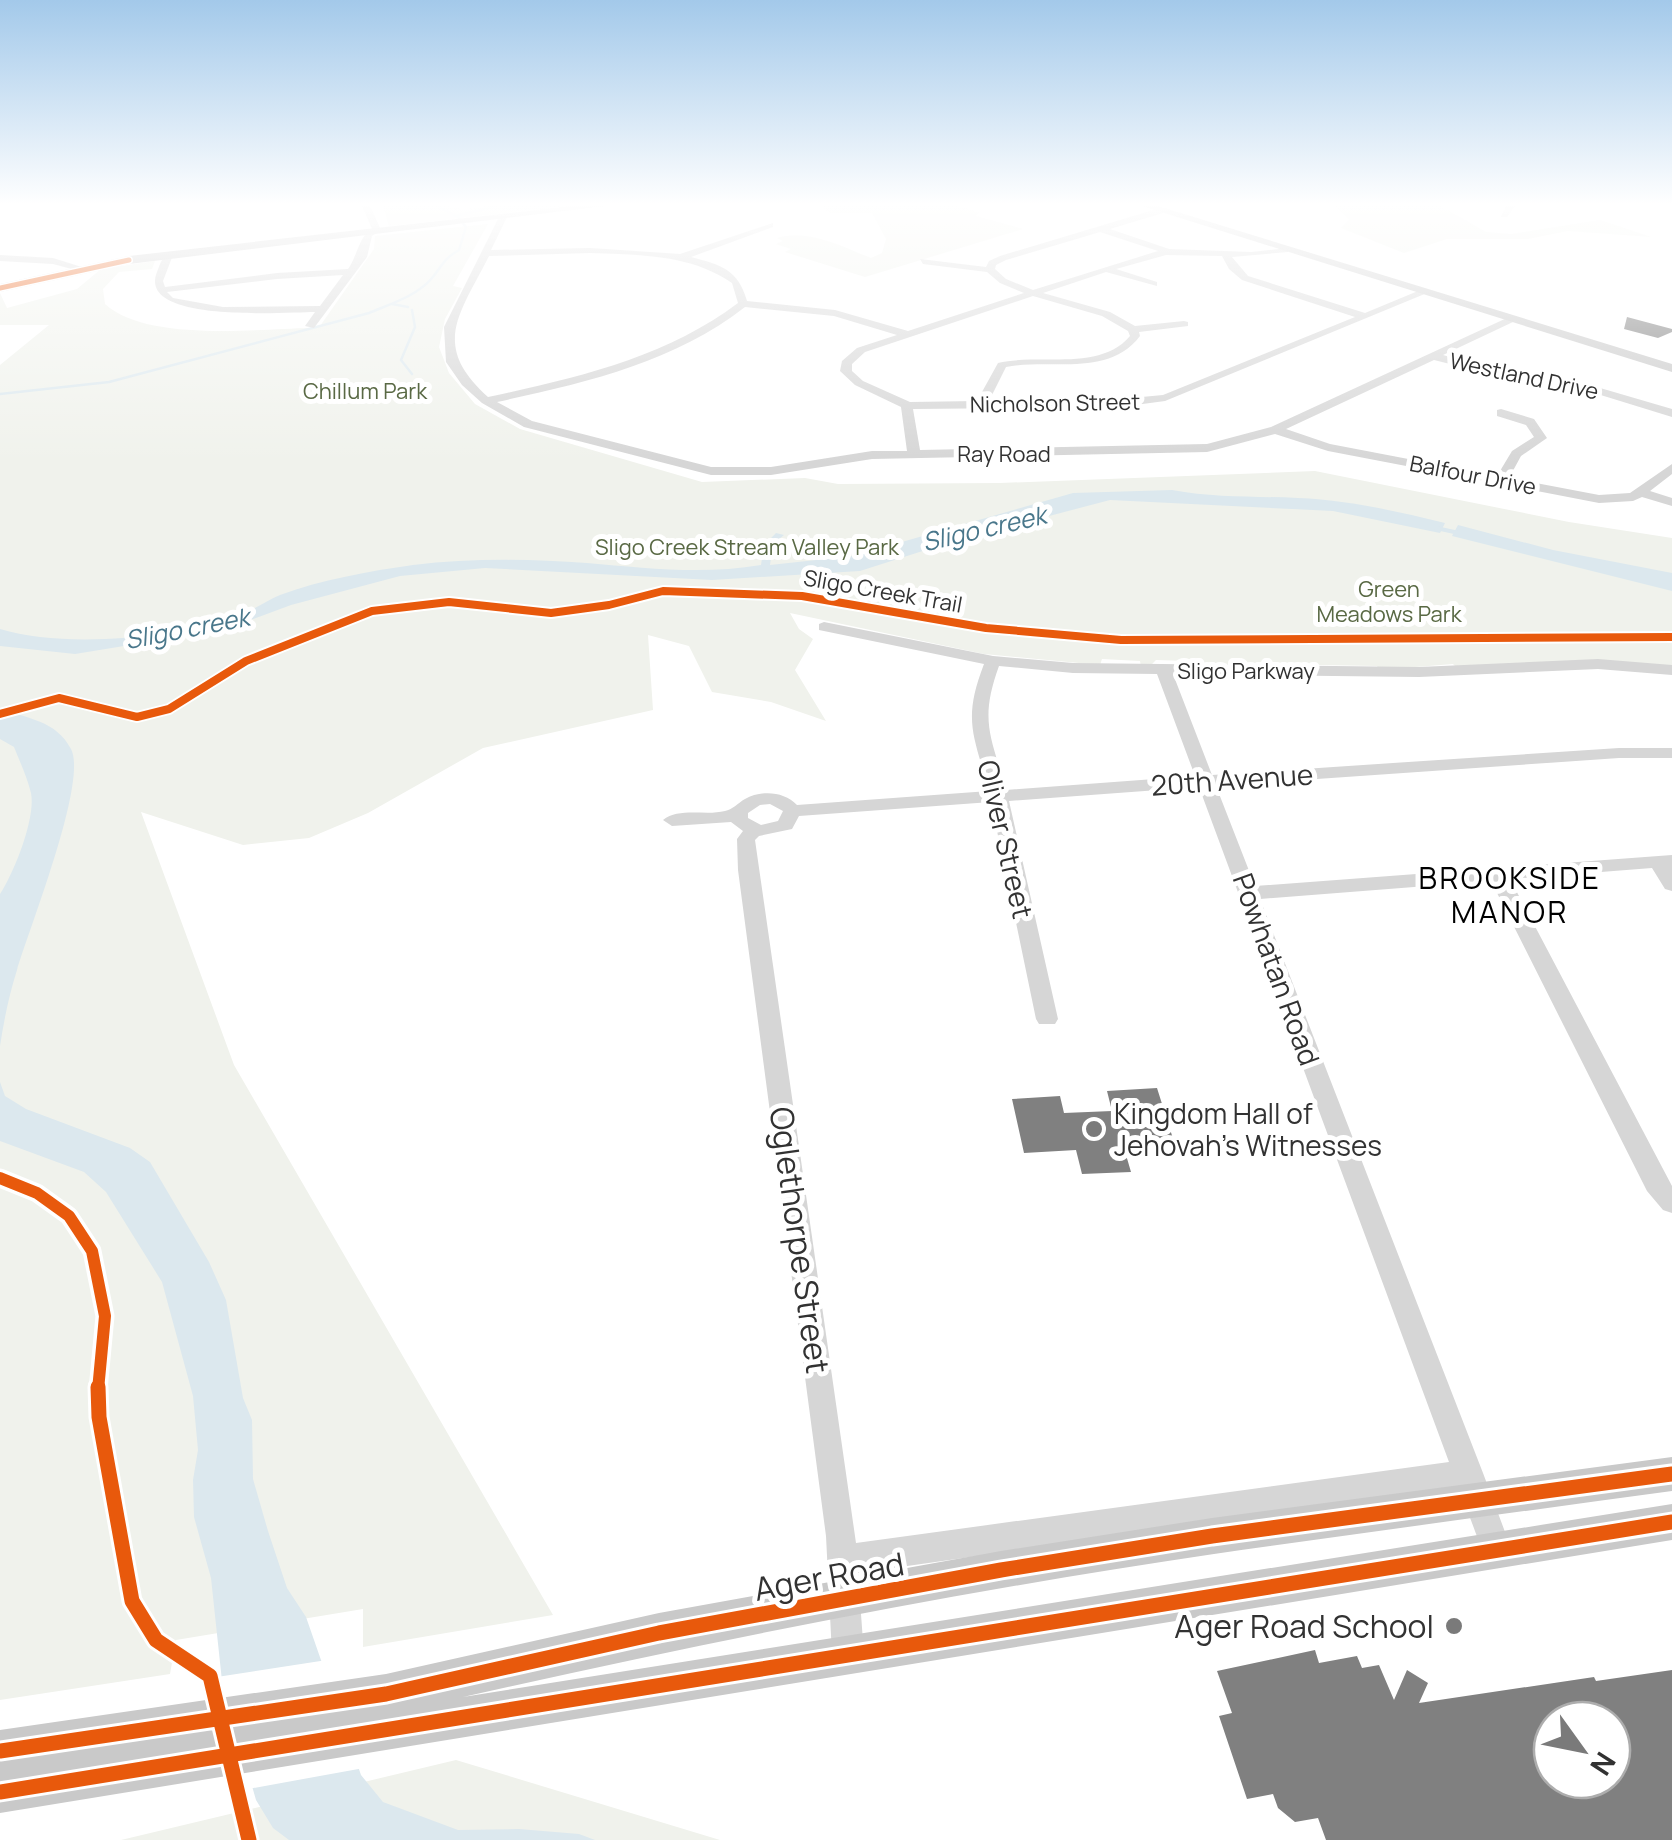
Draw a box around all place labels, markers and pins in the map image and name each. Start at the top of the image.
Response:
place label: Kingdom Hall of Jehovah’s Witnesses [1114,1094,1382,1164]
marker: Kingdom Hall of Jehovah’s Witnesses [1083,1118,1105,1140]
place label: Ager Road School [1174,1604,1434,1648]
marker: Ager Road School [1443,1615,1465,1637]

